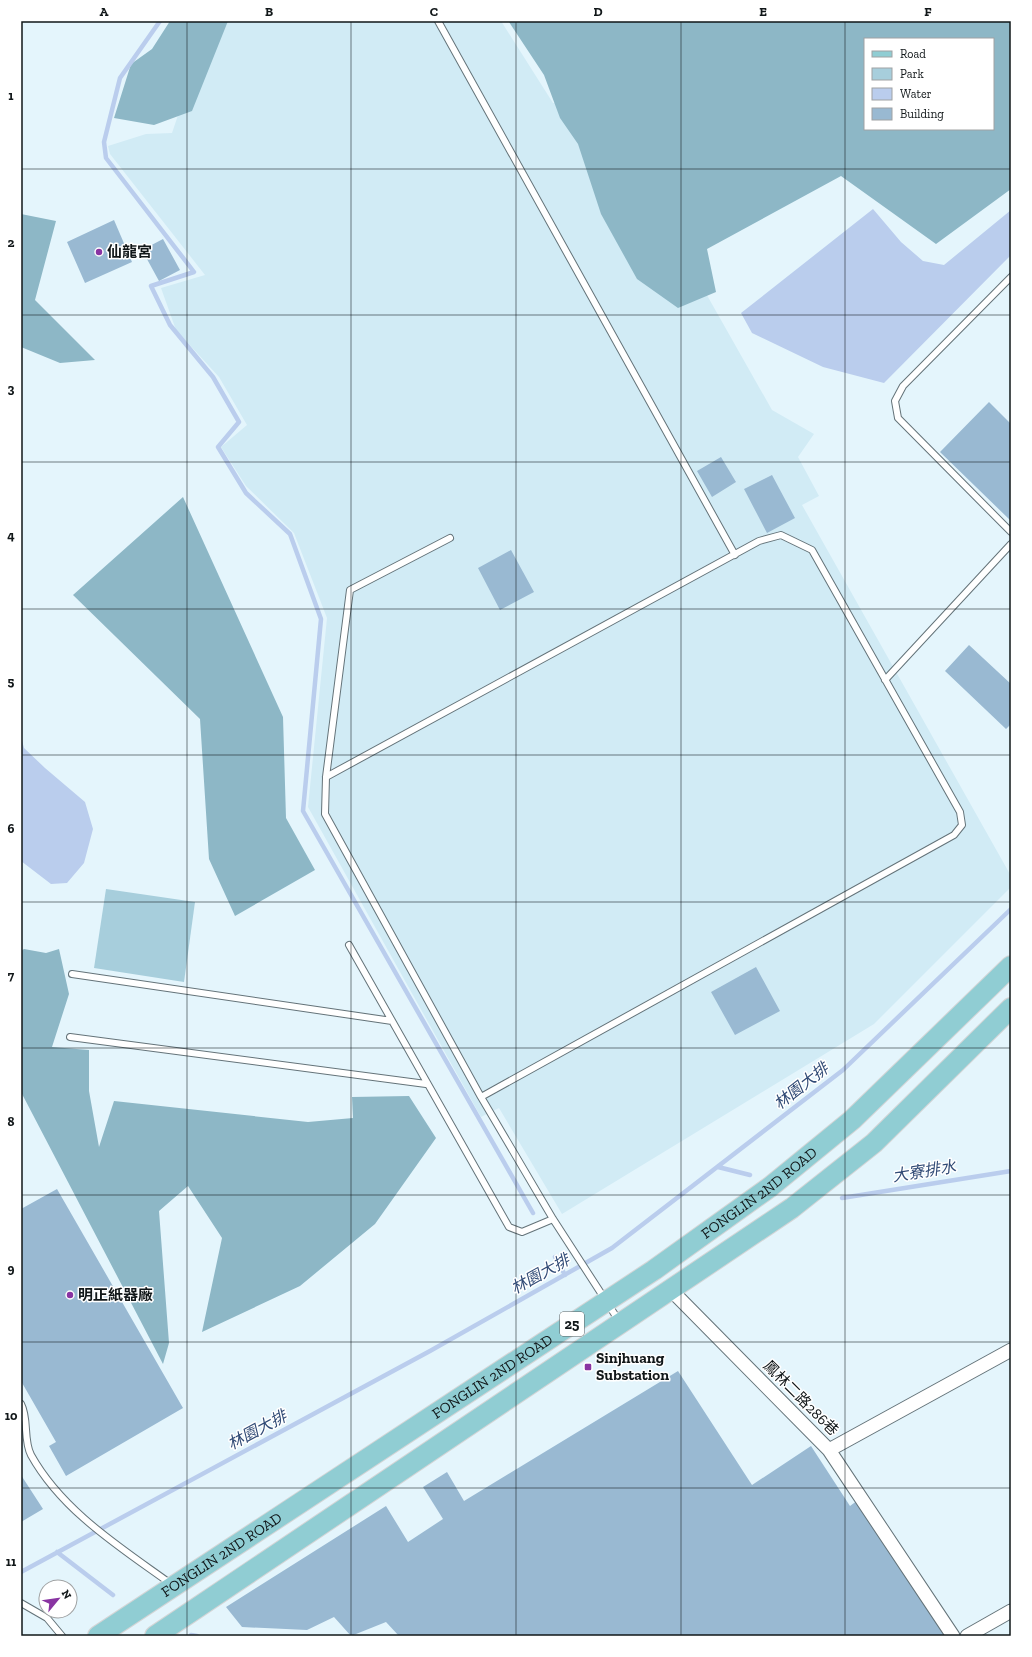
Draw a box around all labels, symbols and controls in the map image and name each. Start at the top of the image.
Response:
text: A [100,4,109,19]
text: B [265,4,273,19]
text: C [430,4,438,19]
text: D [593,4,603,19]
text: E [759,4,767,19]
text: F [924,4,932,19]
legend [864,38,994,130]
text: Road [900,47,926,61]
text: Park [900,67,925,81]
text: Water [900,87,932,101]
text: 1 [8,88,14,103]
text: Building [900,107,944,121]
text: 2 [8,235,15,250]
place label: 仙龍宮 [107,243,152,261]
marker: 仙龍宮 [94,247,104,257]
text: 3 [8,381,15,396]
text: 4 [7,528,15,543]
text: 5 [8,674,15,689]
text: 6 [8,821,15,836]
text: 7 [8,968,15,983]
water label: 林園大排 [770,1058,834,1113]
text: 8 [7,1114,15,1129]
street label: FONGLIN 2ND ROAD [698,1143,821,1242]
water label: 大寮排水 [891,1156,958,1185]
water label: 林園大排 [507,1249,574,1298]
text: 9 [8,1261,15,1276]
place label: 明正紙器廠 [78,1286,153,1304]
marker: 明正紙器廠 [65,1290,75,1300]
road number: 25 [560,1312,584,1336]
street label: FONGLIN 2ND ROAD [429,1330,556,1423]
place label: Sinjhuang Substation [596,1349,669,1384]
street label: 鳳林二路286巷 [760,1357,842,1439]
marker: Sinjhuang Substation [583,1362,593,1372]
water label: 林園大排 [224,1406,291,1453]
text: 10 [5,1408,18,1423]
street label: FONGLIN 2ND ROAD [158,1508,285,1601]
text: 11 [6,1554,17,1569]
north arrow [38,1579,78,1619]
text: N [59,1588,74,1602]

